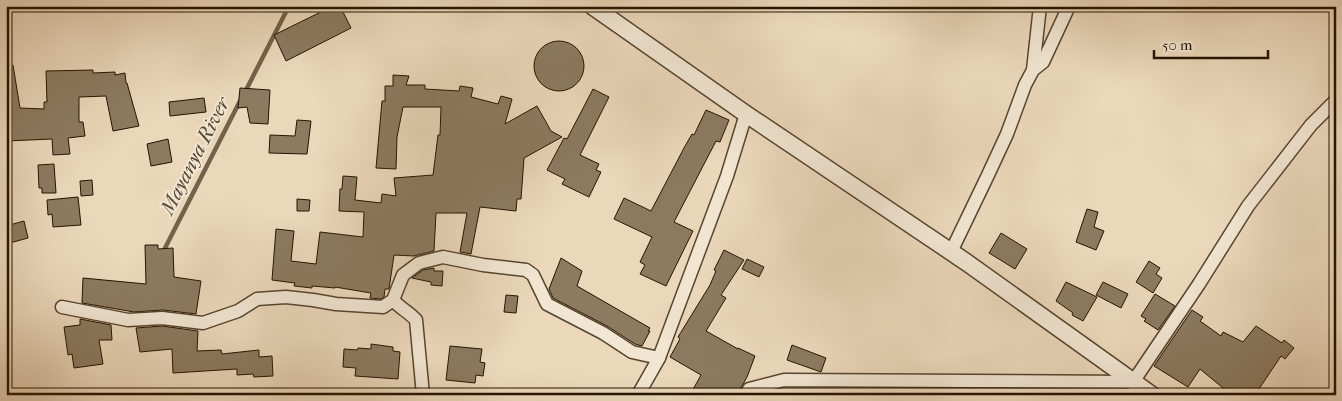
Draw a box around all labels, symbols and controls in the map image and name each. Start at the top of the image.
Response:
scale bar [1154,28,1268,60]
text: 50 m [1162,36,1193,54]
water label: Mayanya River [155,92,235,220]

